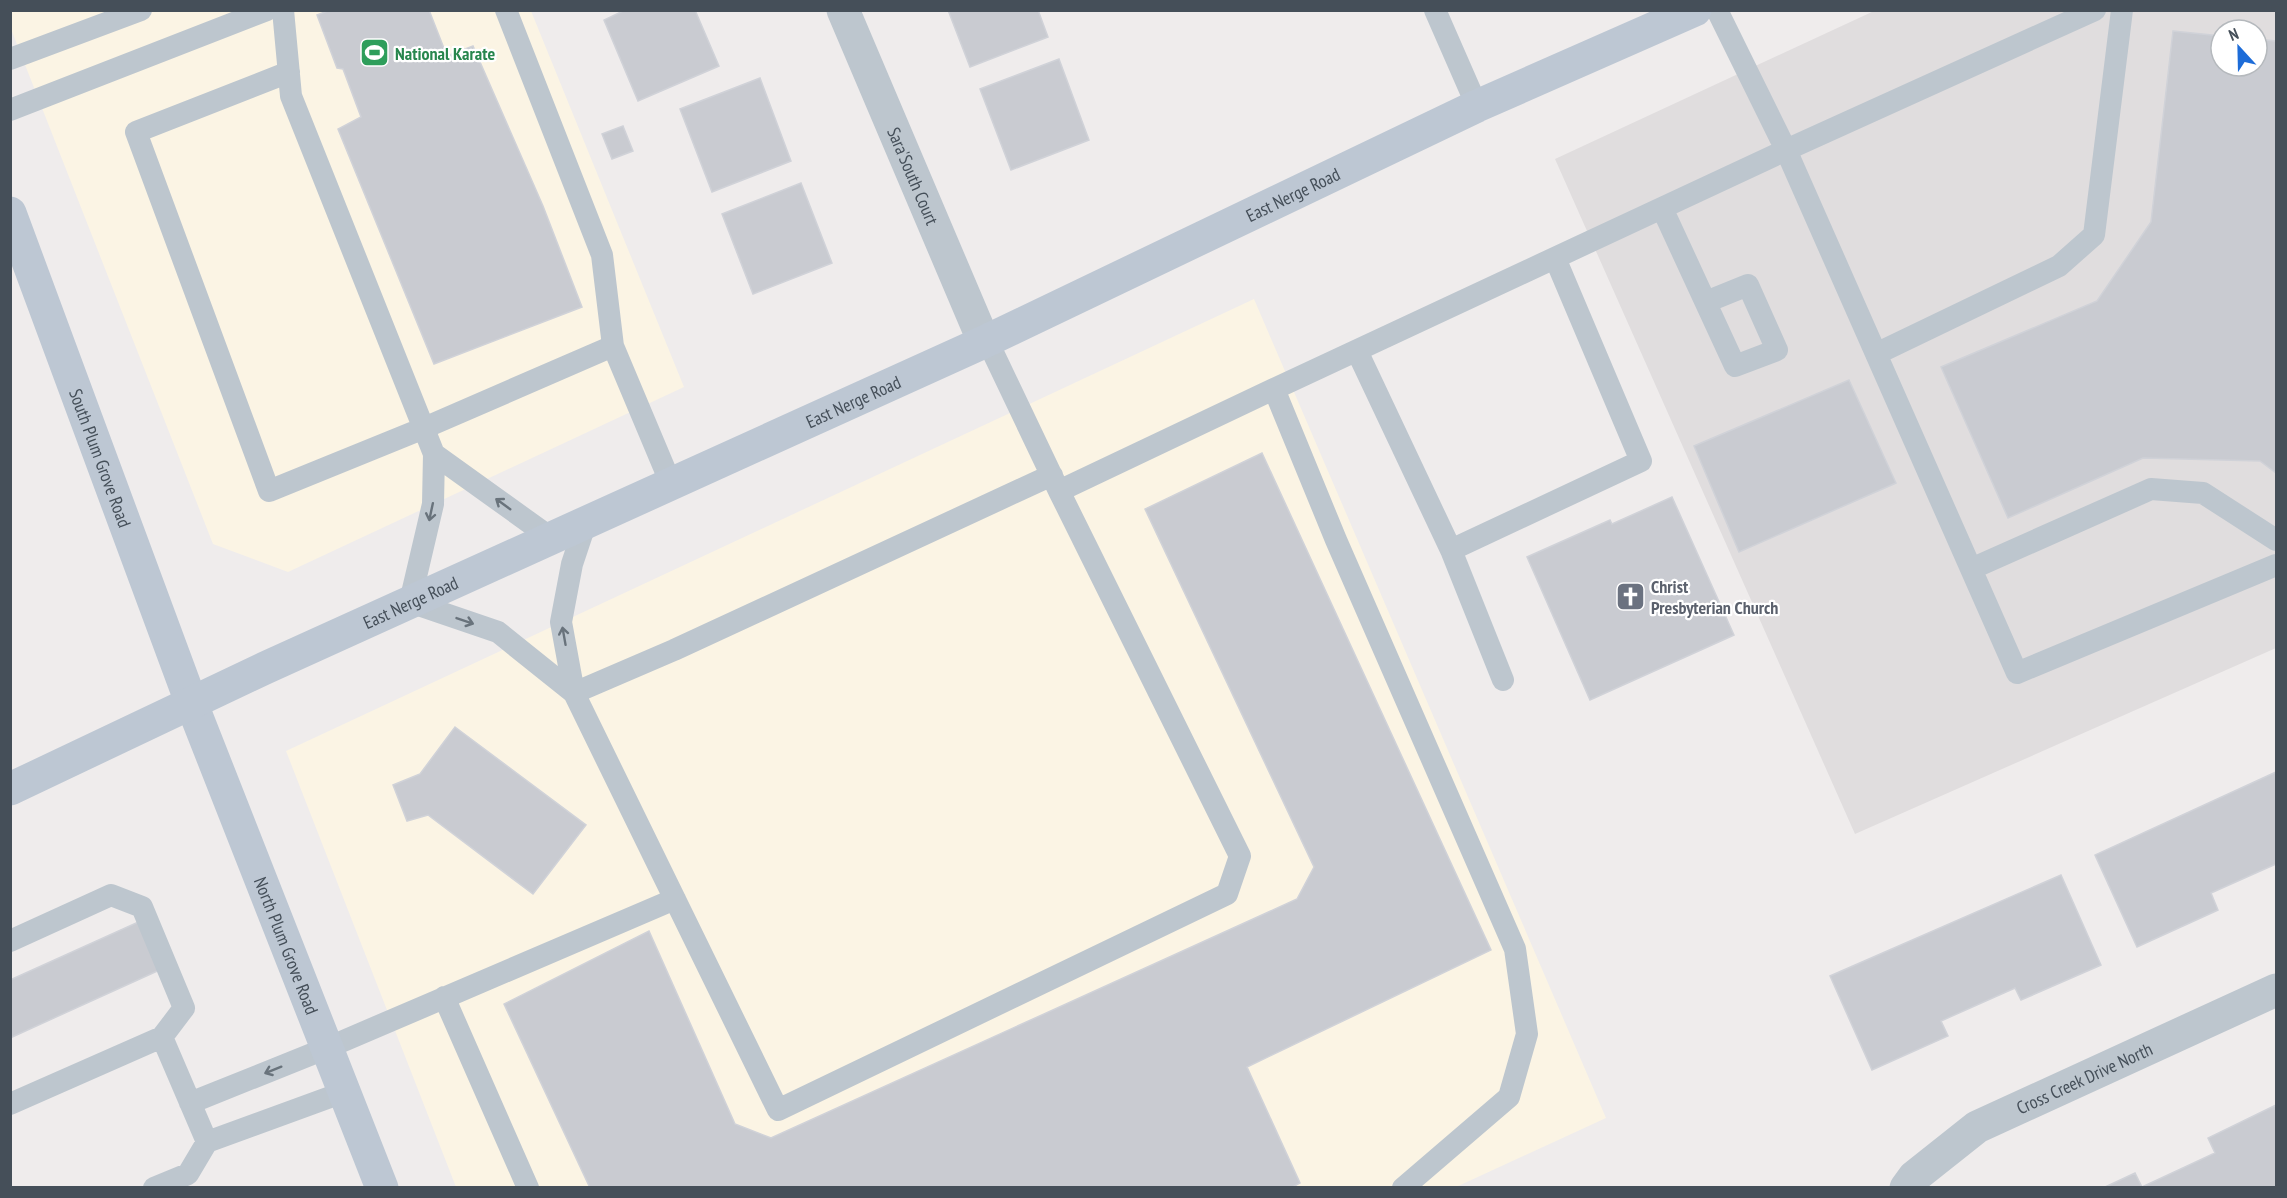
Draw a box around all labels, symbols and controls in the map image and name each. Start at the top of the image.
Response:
north arrow [2209,18,2269,78]
text: N [2226,23,2241,45]
sports icon: National Karate [358,37,390,69]
place label: National Karate [395,42,496,65]
street label: Sara'South Court [882,123,944,228]
street label: East Nerge Road [1242,162,1344,227]
street label: East Nerge Road [802,370,904,433]
street label: South Plum Grove Road [64,385,137,530]
one-way arrow [496,498,512,510]
one-way arrow [425,502,436,522]
street label: East Nerge Road [359,571,462,633]
place label: Christ Presbyterian Church [1651,575,1778,619]
church icon: Christ Presbyterian Church [1614,580,1646,612]
one-way arrow [455,616,474,627]
one-way arrow [558,626,569,646]
street label: North Plum Grove Road [249,873,324,1017]
street label: Cross Creek Drive North [2013,1037,2156,1119]
one-way arrow [264,1065,282,1076]

